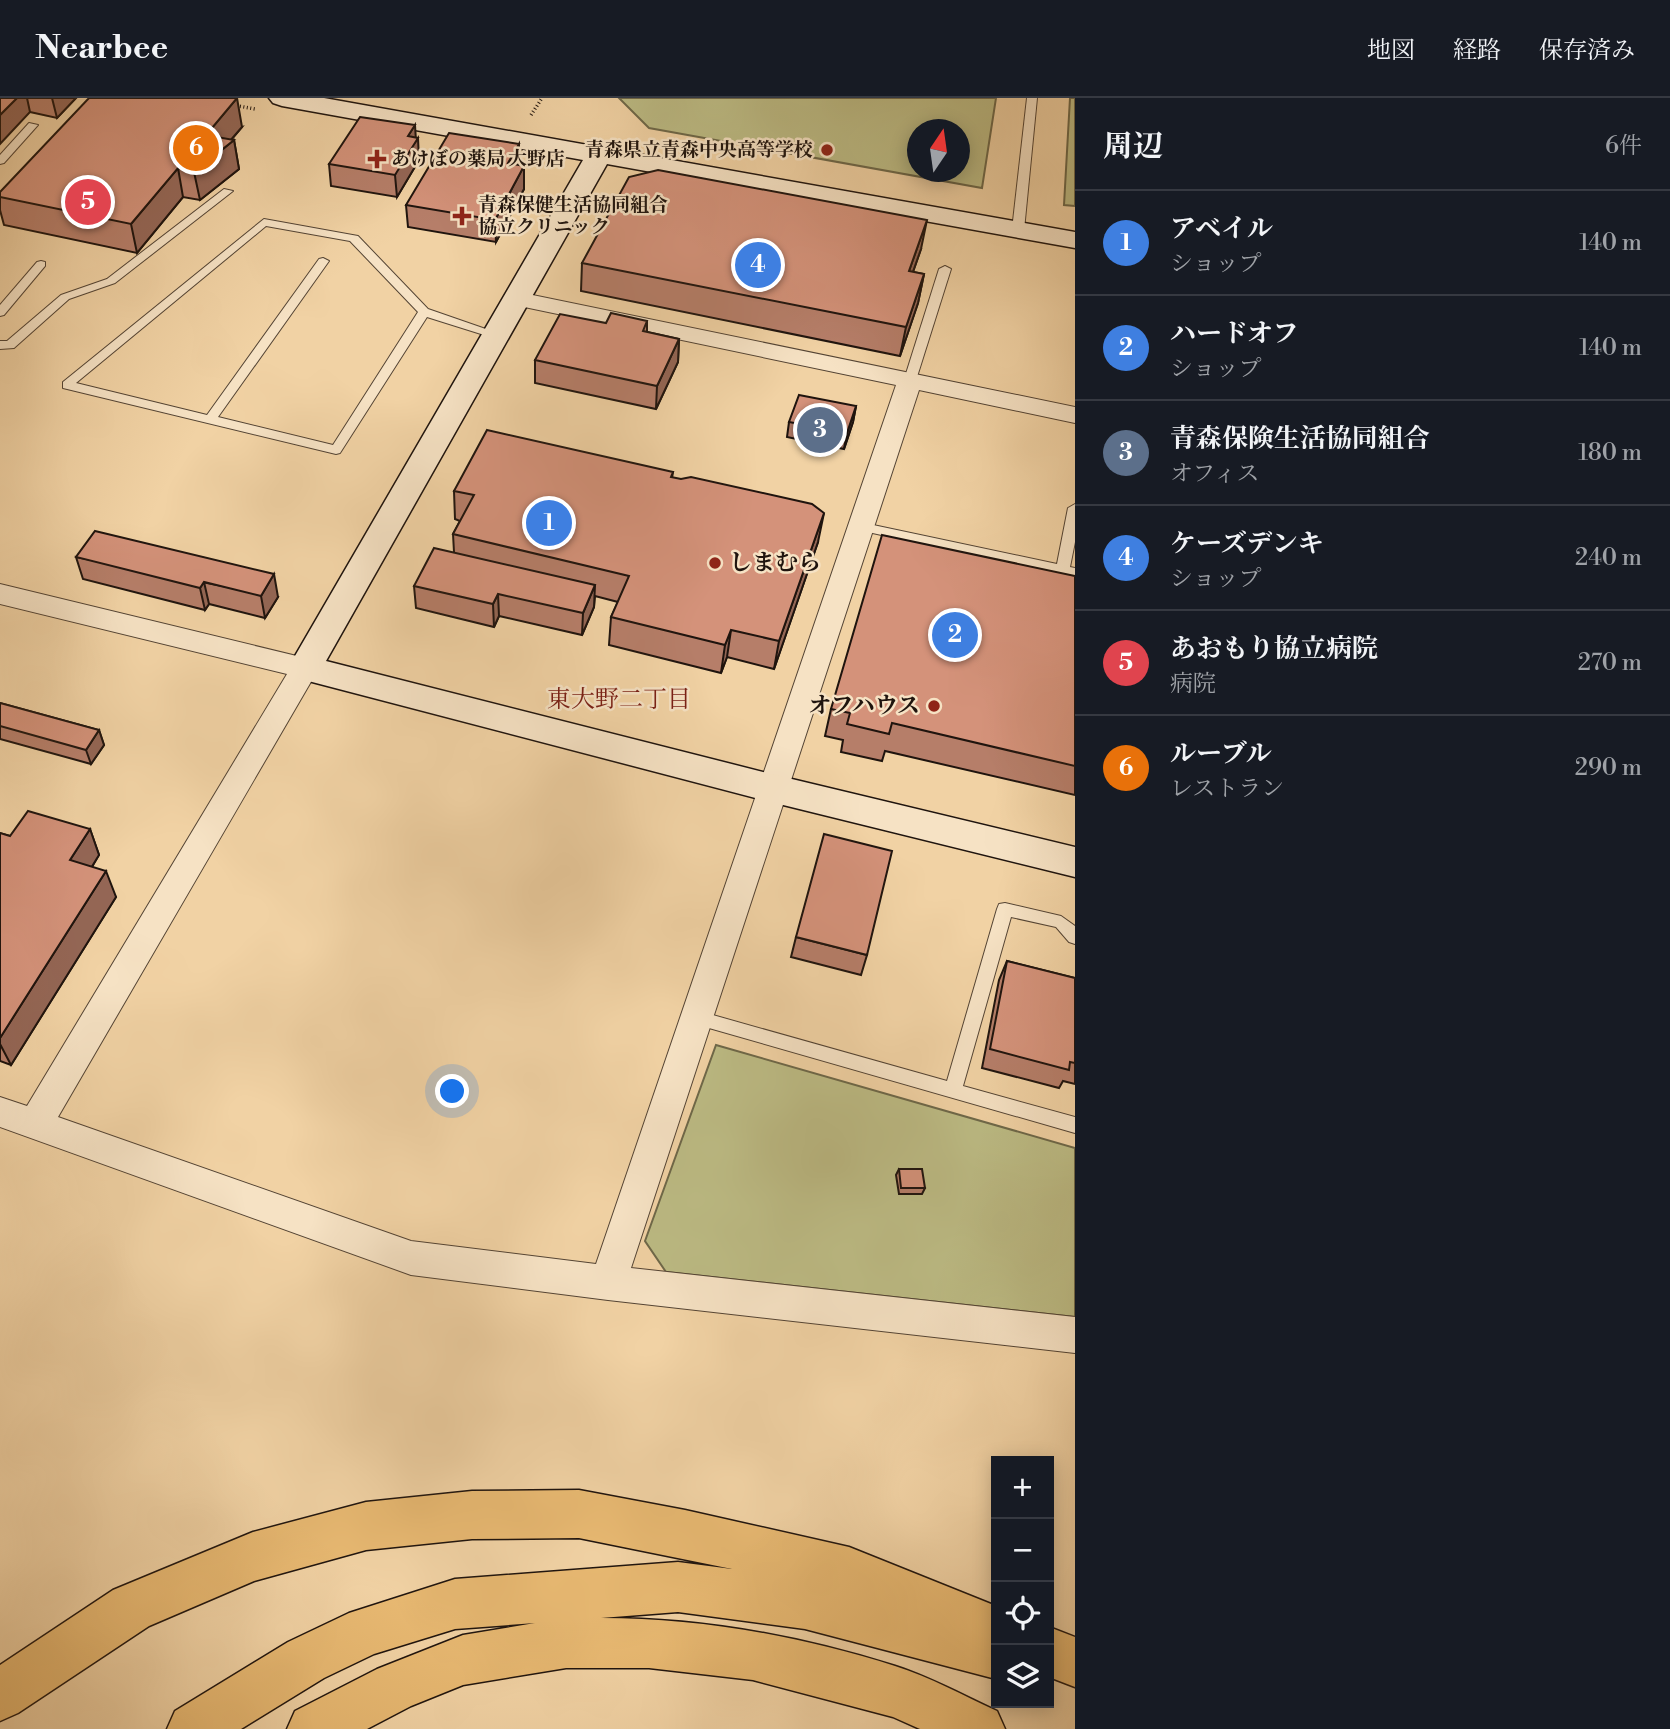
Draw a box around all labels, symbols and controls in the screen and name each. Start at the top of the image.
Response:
text: Nearbee [35,28,168,69]
text: 地図 [1367,36,1415,66]
text: 経路 [1453,36,1501,66]
text: 保存済み [1539,36,1635,66]
north arrow [907,119,970,182]
pin: 6 [173,122,219,174]
text: 周辺 [1103,128,1163,166]
text: 6件 [1605,132,1642,160]
place label: 青森県立青森中央高等学校 [585,138,813,162]
marker: 青森県立青森中央高等学校 [819,142,835,158]
place label: あけぼの薬局 大野店 [391,147,565,171]
marker: あけぼの薬局 大野店 [369,151,385,167]
pin: 5 [65,176,111,228]
place label: 青森保健生活協同組合 協立クリニック [478,193,668,239]
marker: 青森保健生活協同組合 協立クリニック [452,206,472,226]
text: アベイル [1170,213,1273,245]
text: 1 [1120,229,1132,257]
text: 140 m [1579,229,1642,257]
pin: 4 [735,239,781,291]
text: ショップ [1170,250,1262,278]
text: ハードオフ [1170,318,1298,350]
text: 2 [1119,334,1133,362]
text: 140 m [1579,334,1642,362]
text: ショップ [1170,355,1262,383]
pin: 3 [797,404,843,456]
text: 青森保険生活協同組合 [1170,423,1430,455]
text: 3 [1119,439,1133,467]
text: 180 m [1578,439,1642,467]
text: オフィス [1170,460,1259,488]
pin: 1 [526,497,572,549]
text: ケーズデンキ [1170,528,1324,560]
text: 4 [1118,544,1134,572]
text: 240 m [1575,544,1642,572]
place label: しまむら [729,549,821,577]
marker: しまむら [707,555,723,571]
text: ショップ [1170,565,1262,593]
pin: 2 [932,609,978,661]
text: あおもり協立病院 [1170,633,1378,665]
text: 5 [1119,649,1133,677]
text: 270 m [1578,649,1642,677]
text: 病院 [1170,670,1216,698]
district label: 東大野二丁目 [547,685,691,715]
place label: オフハウス [808,692,920,720]
marker: オフハウス [926,698,942,714]
text: ルーブル [1170,738,1272,770]
text: 6 [1119,754,1133,782]
text: 290 m [1575,754,1642,782]
text: レストラン [1170,775,1284,803]
your location [435,1074,469,1108]
map controls [991,1456,1054,1708]
button: + [991,1456,1054,1519]
button: − [991,1519,1054,1582]
button: locate [991,1582,1054,1645]
button: layers [991,1645,1054,1708]

